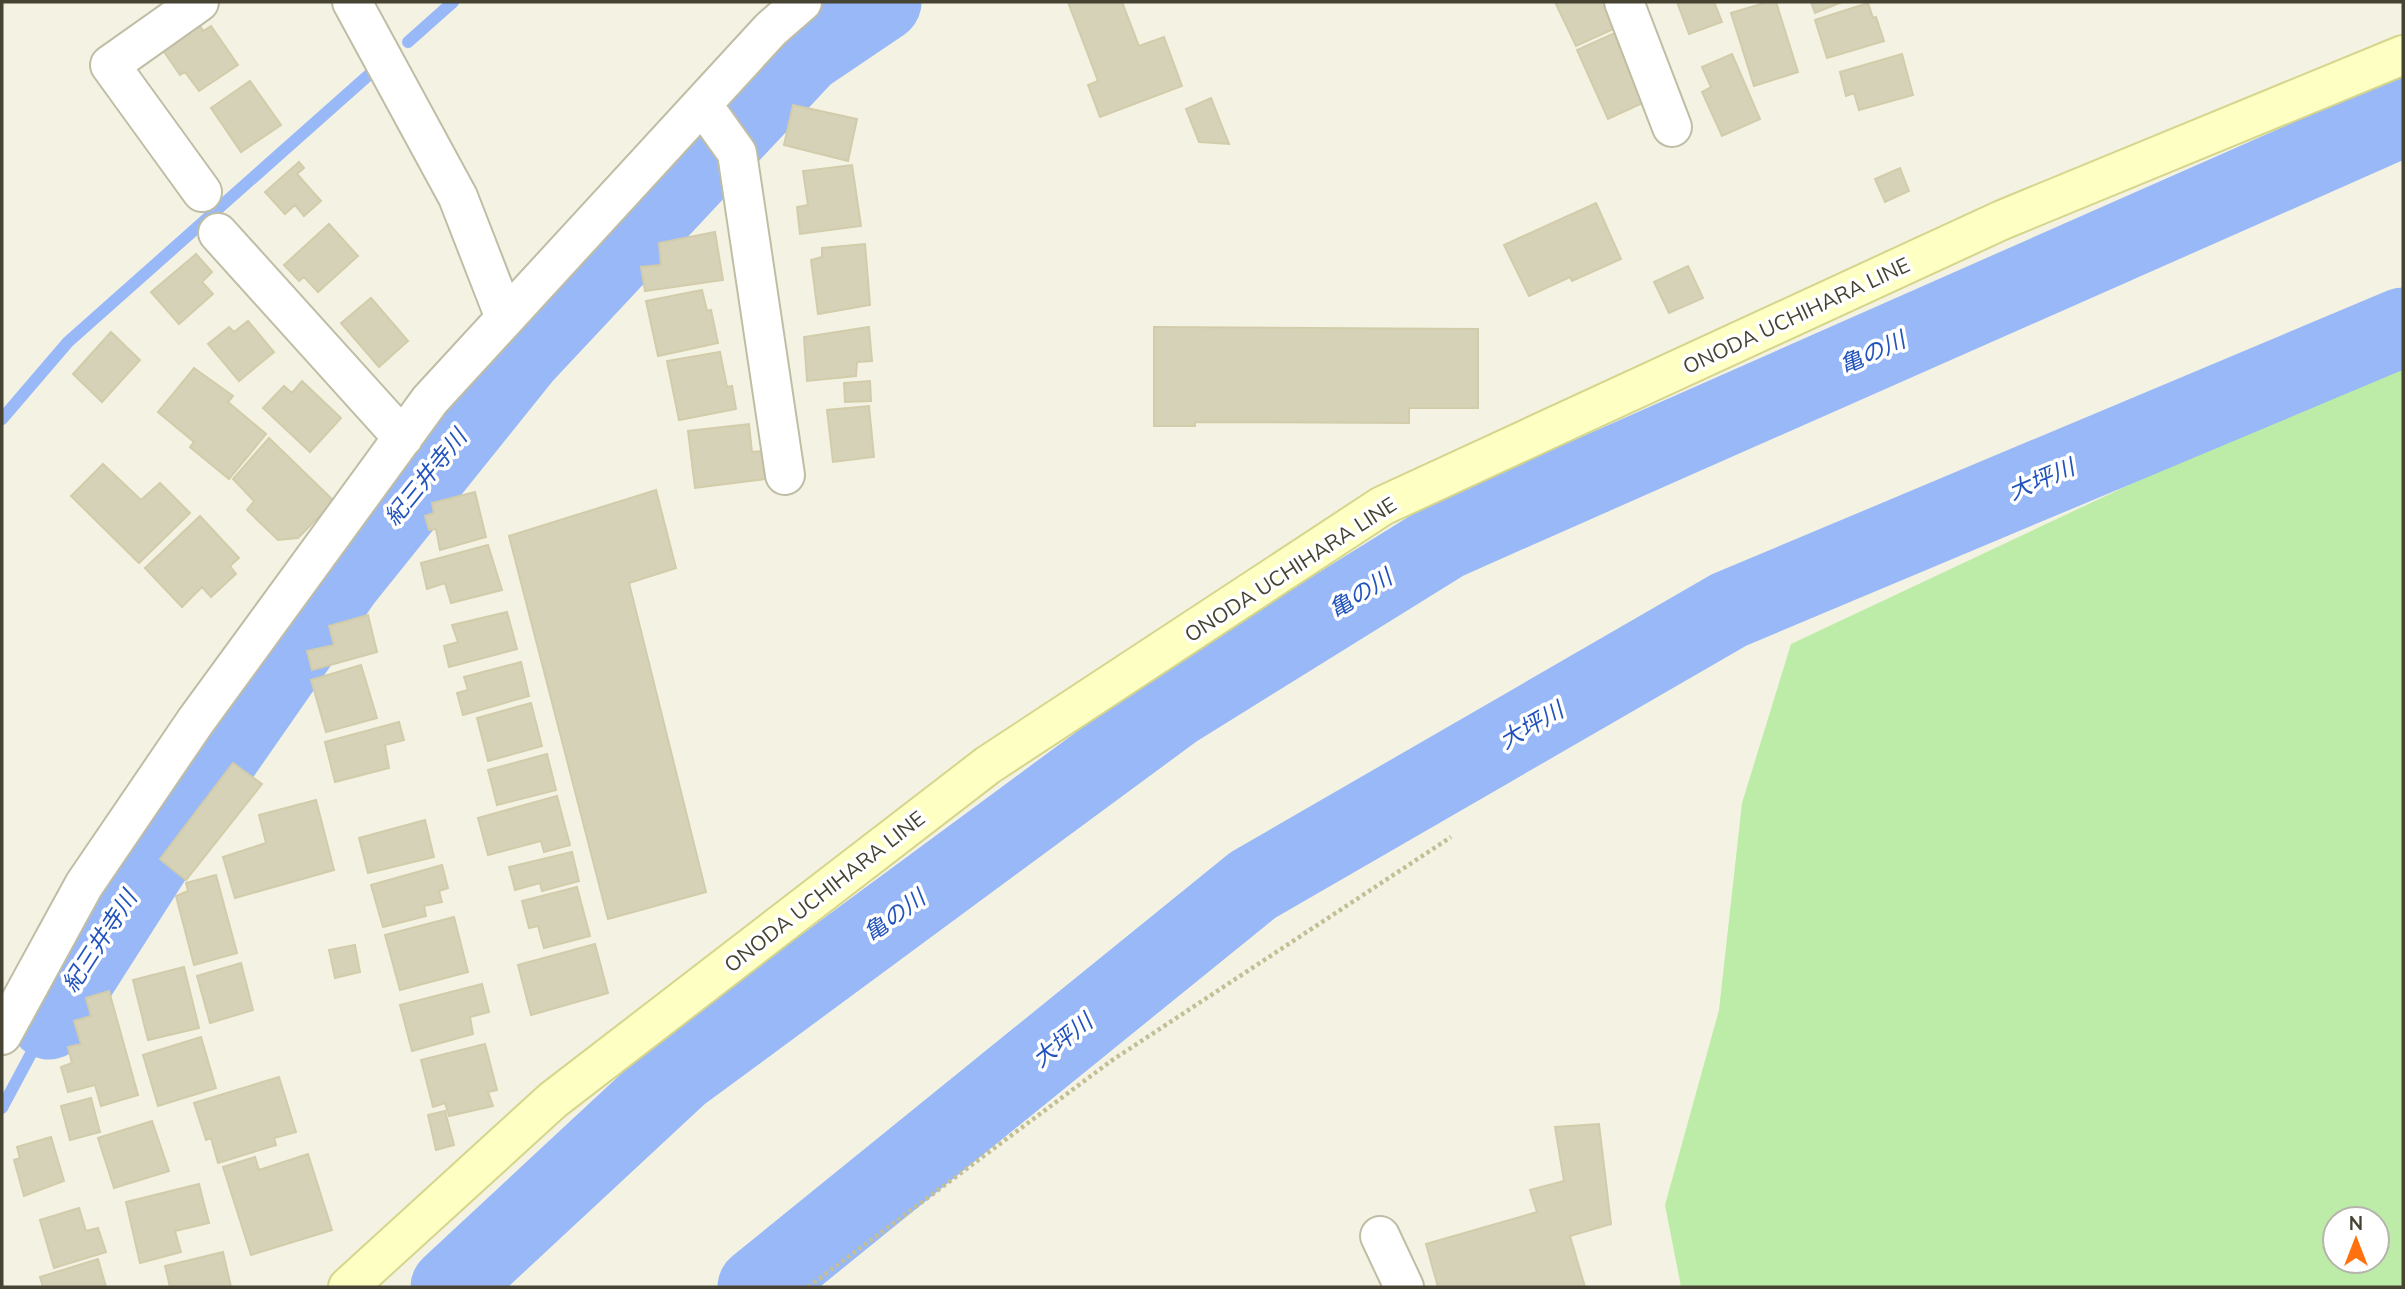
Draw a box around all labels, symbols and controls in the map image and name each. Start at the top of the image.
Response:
street label: ONODA UCHIHARA LINE [1678,251,1914,379]
water label: 亀の川 [1835,324,1912,379]
water label: 紀三井寺川 [378,421,474,531]
water label: 大坪川 [2004,451,2081,506]
street label: ONODA UCHIHARA LINE [1179,491,1401,647]
water label: 亀の川 [1323,561,1399,624]
water label: 大坪川 [1494,694,1571,755]
street label: ONODA UCHIHARA LINE [719,805,929,977]
water label: 亀の川 [858,881,933,947]
water label: 紀三井寺川 [56,882,144,997]
water label: 大坪川 [1026,1005,1100,1073]
north arrow [2321,1205,2391,1275]
text: N [2349,1211,2363,1235]

